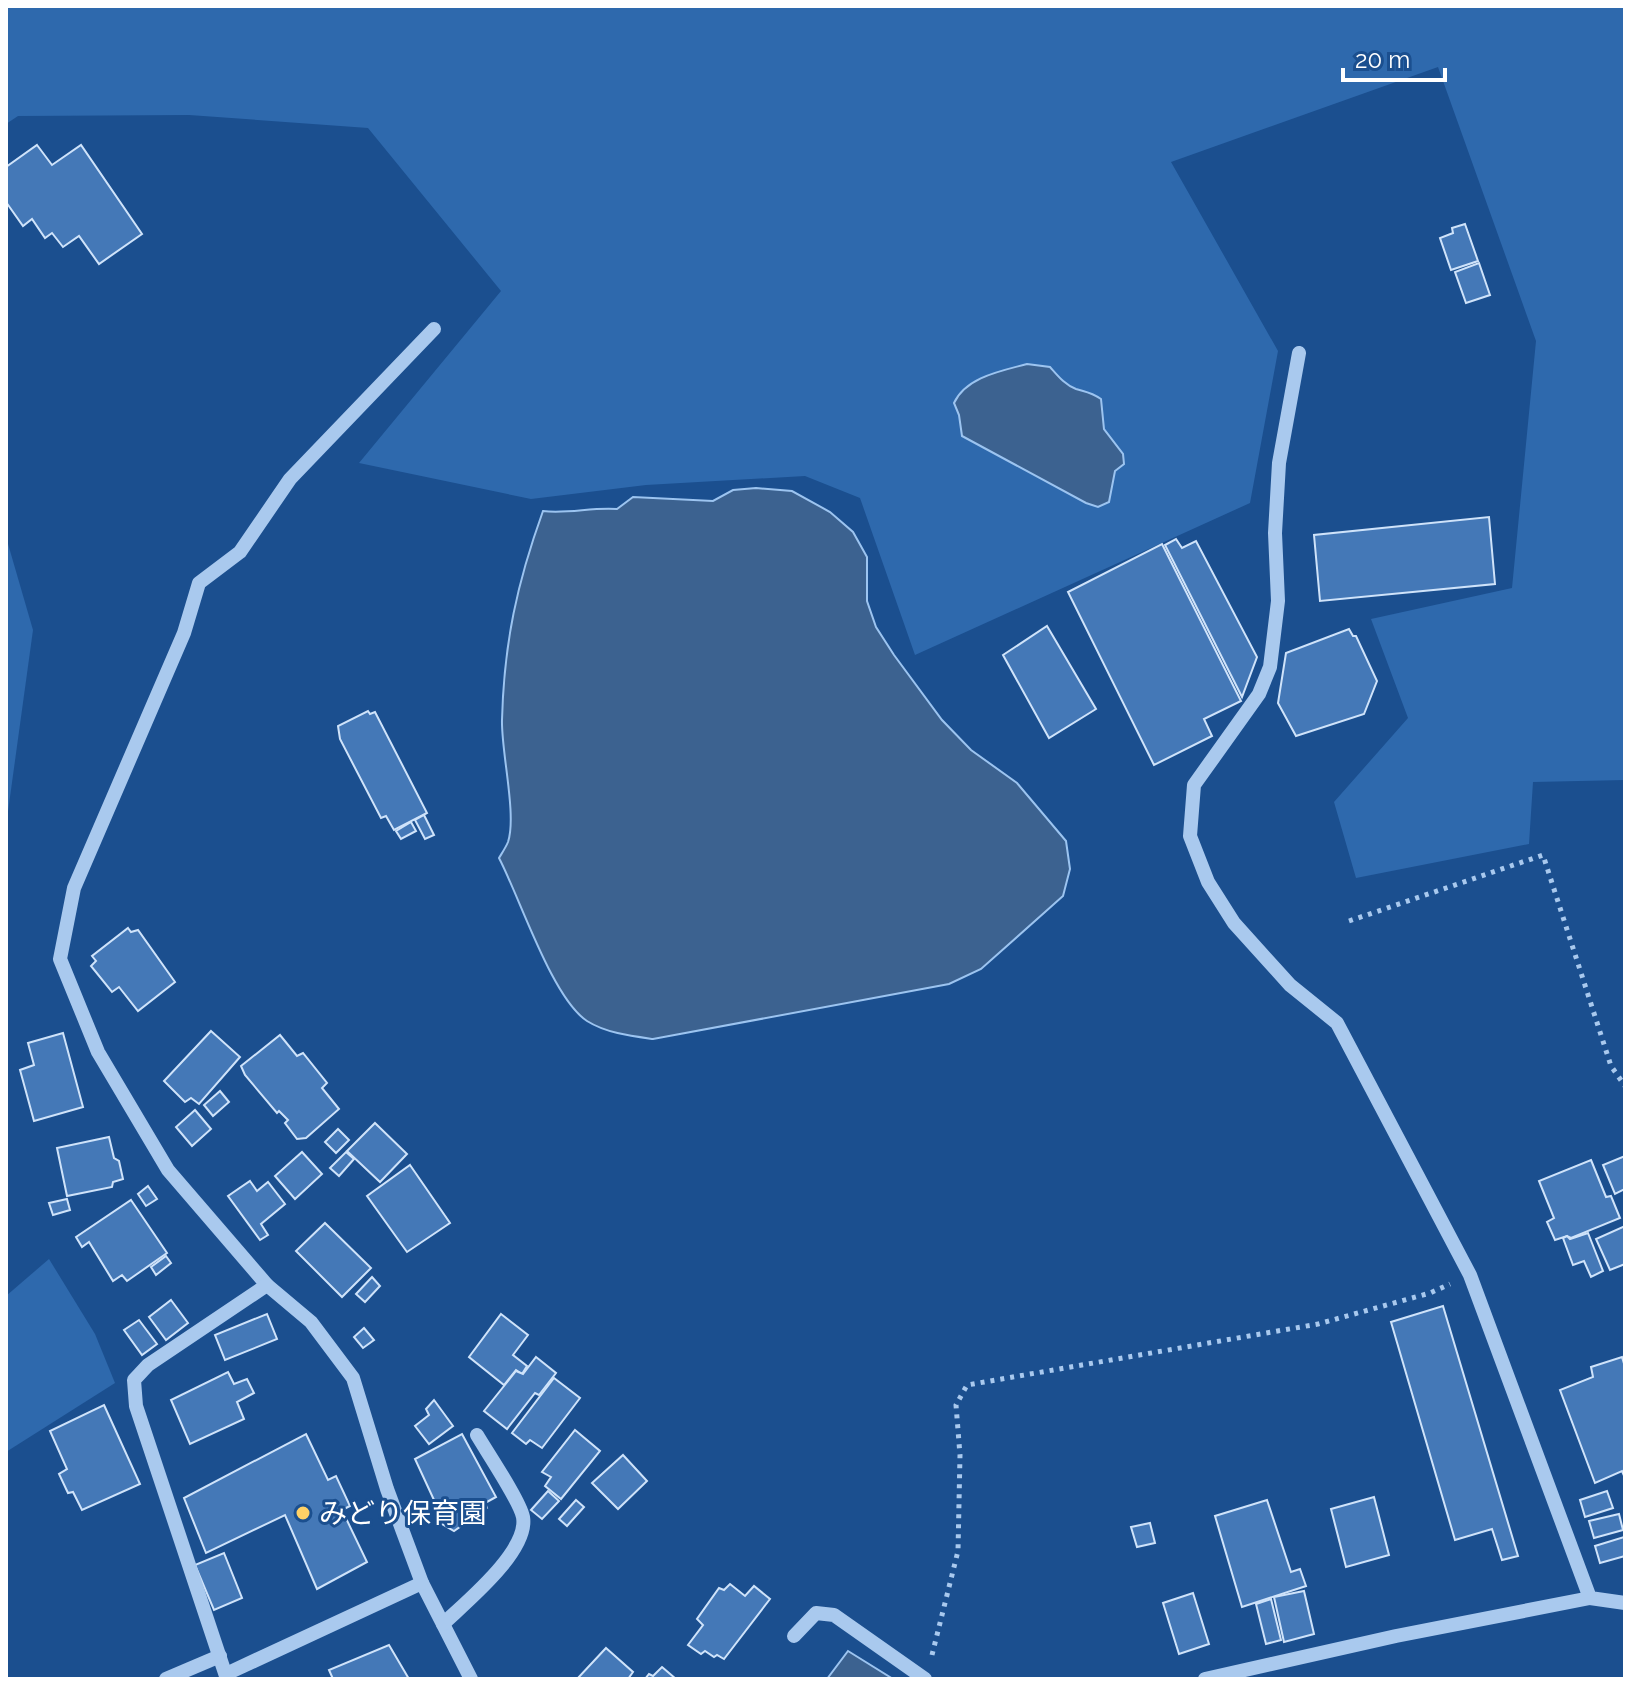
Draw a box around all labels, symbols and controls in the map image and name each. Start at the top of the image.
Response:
scale bar [1343,32,1445,82]
text: 20 m [1355,45,1410,74]
place label: みどり保育園 [319,1497,487,1530]
marker: みどり保育園 [294,1504,312,1522]

